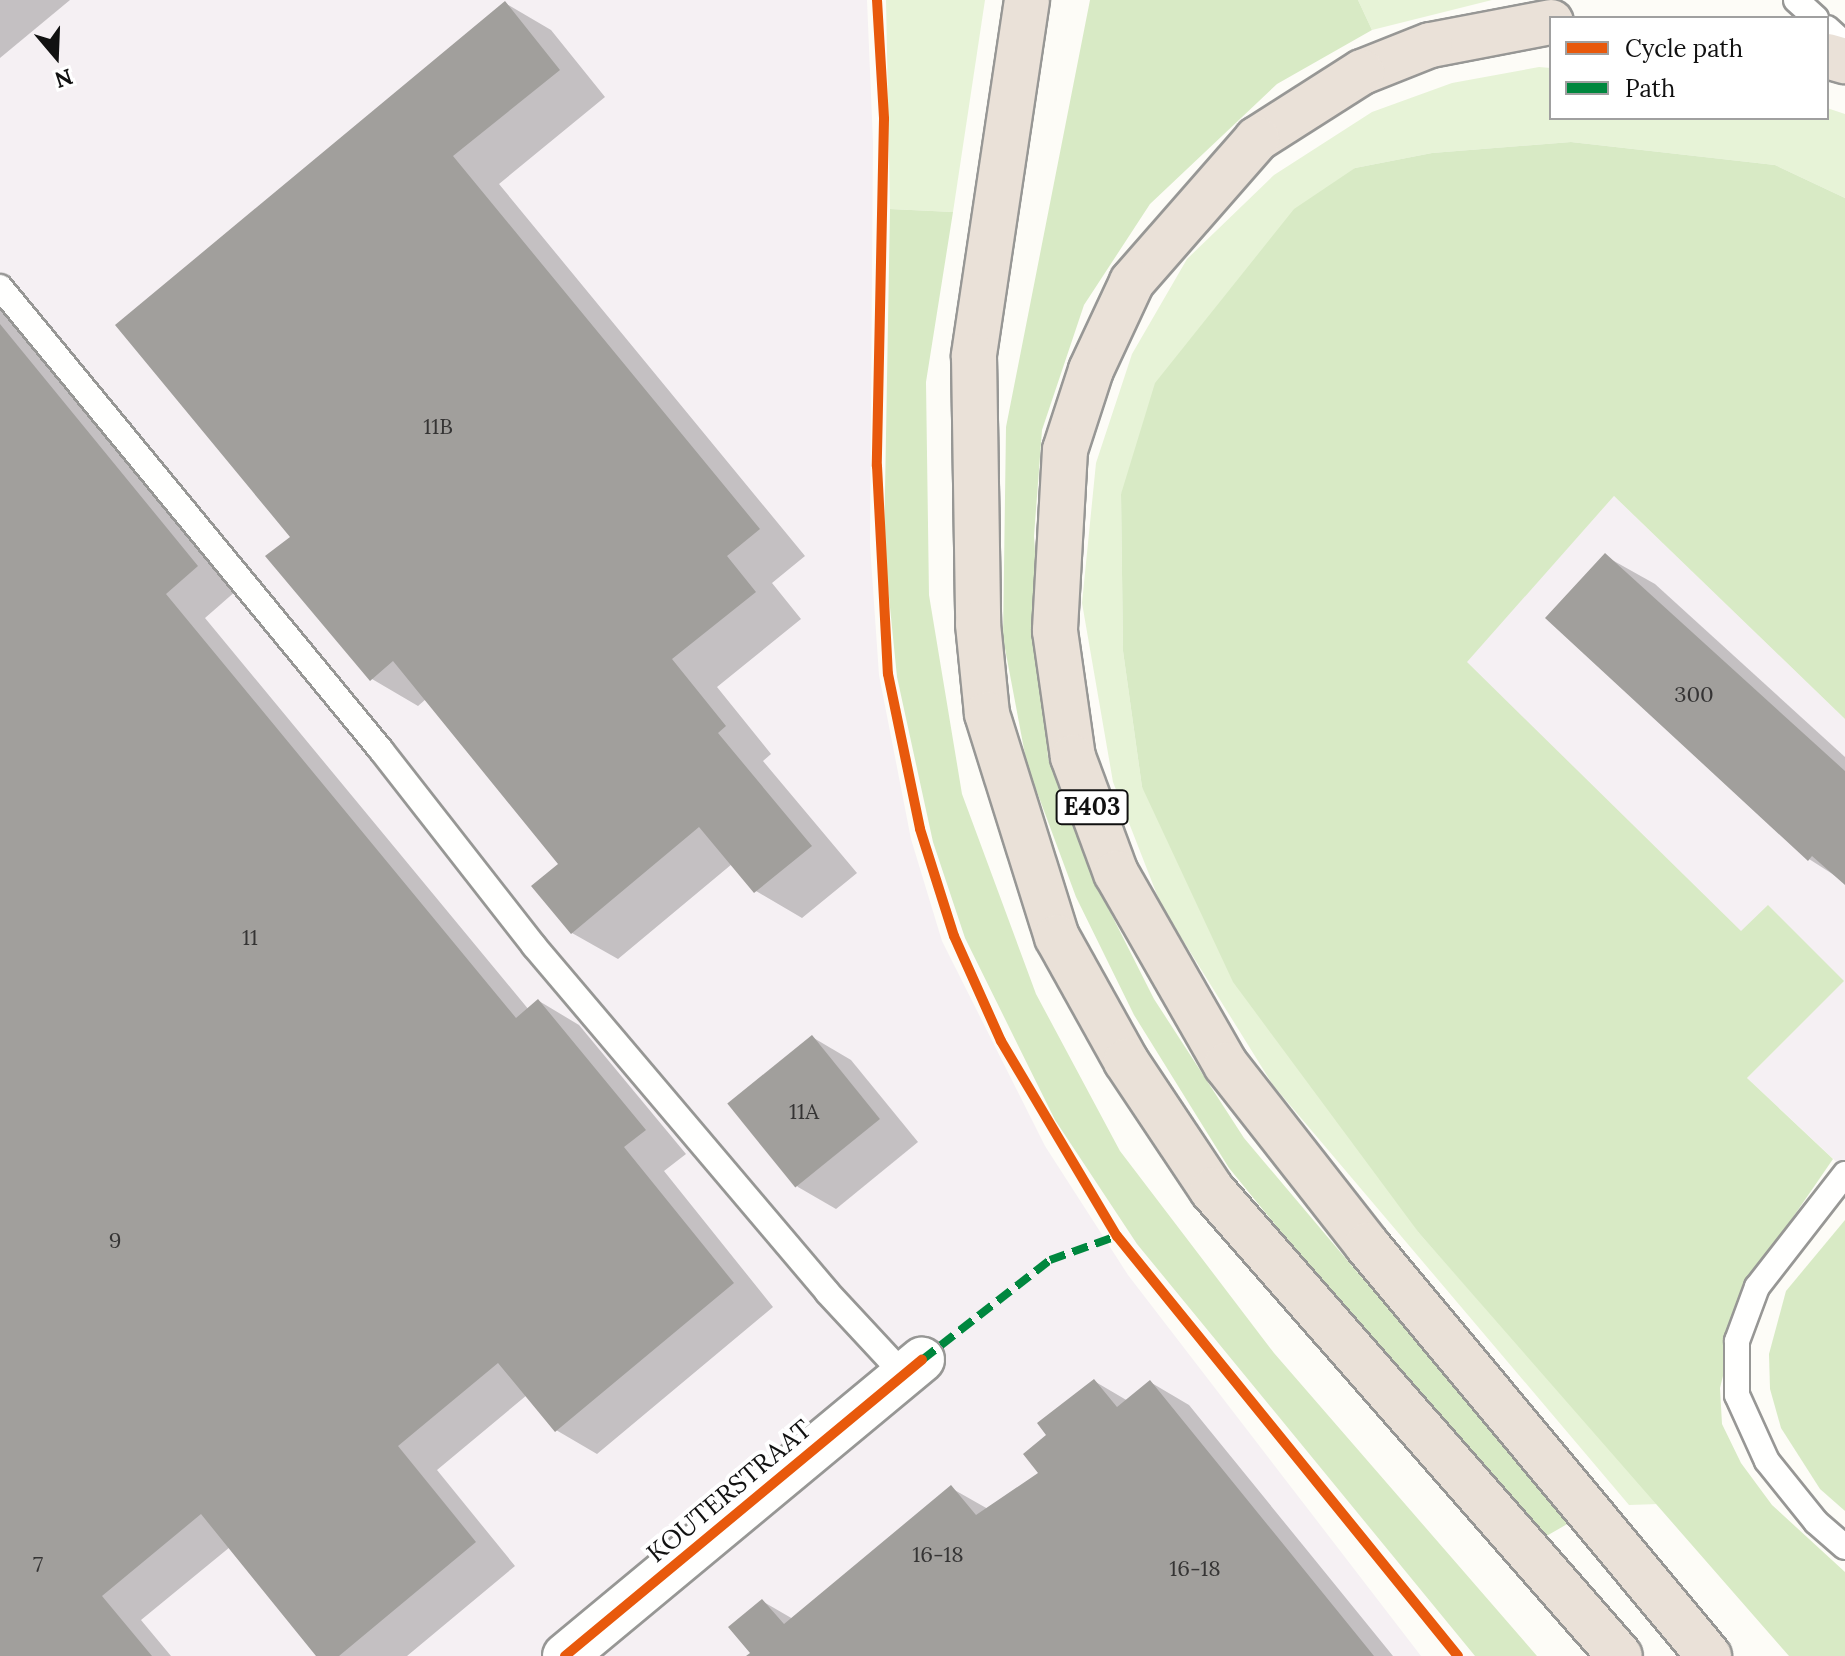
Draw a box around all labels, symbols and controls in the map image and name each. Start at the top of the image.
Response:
north arrow [16,16,96,96]
legend [1549,16,1829,120]
text: Cycle path [1625,33,1743,64]
text: N [51,63,76,95]
text: Path [1625,73,1675,104]
house number: 11B [423,414,453,440]
house number: 300 [1674,682,1714,708]
road number: E403 [1054,787,1130,827]
house number: 11 [242,925,258,951]
house number: 11A [789,1099,819,1125]
house number: 9 [109,1228,121,1254]
street label: KOUTERSTRAAT [640,1413,818,1569]
house number: 16-18 [912,1542,964,1568]
house number: 7 [33,1552,43,1578]
house number: 16-18 [1169,1556,1221,1582]

